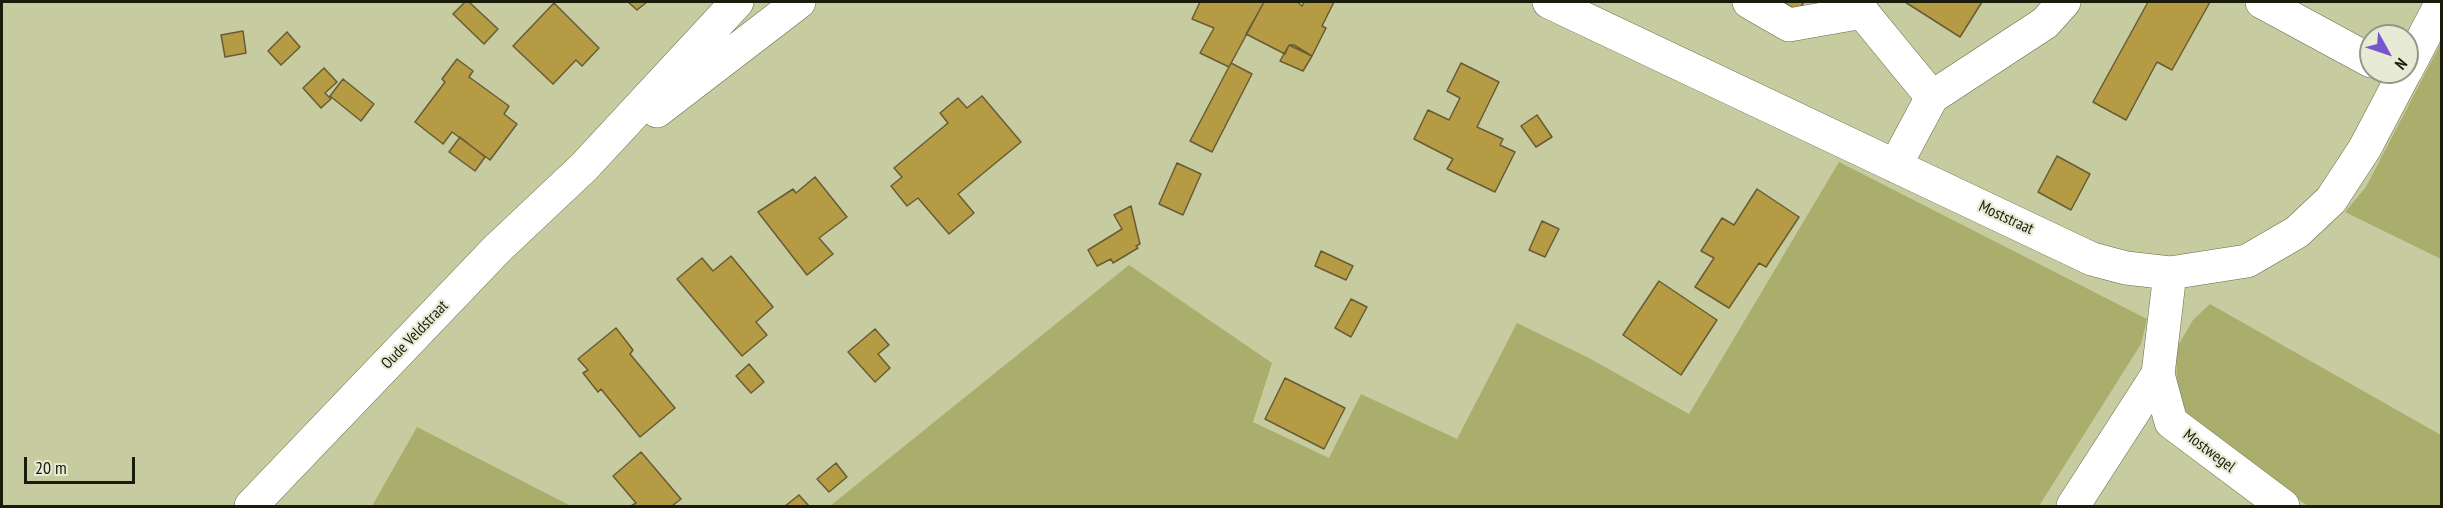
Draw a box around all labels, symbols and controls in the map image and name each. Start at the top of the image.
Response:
north arrow [2359,24,2419,84]
text: N [2391,55,2412,74]
street label: Moststraat [1976,197,2036,239]
street label: Oude Veldstraat [378,297,452,373]
street label: Mostwegel [2179,425,2239,477]
scale bar [27,445,138,483]
text: 20 m [35,456,67,479]

